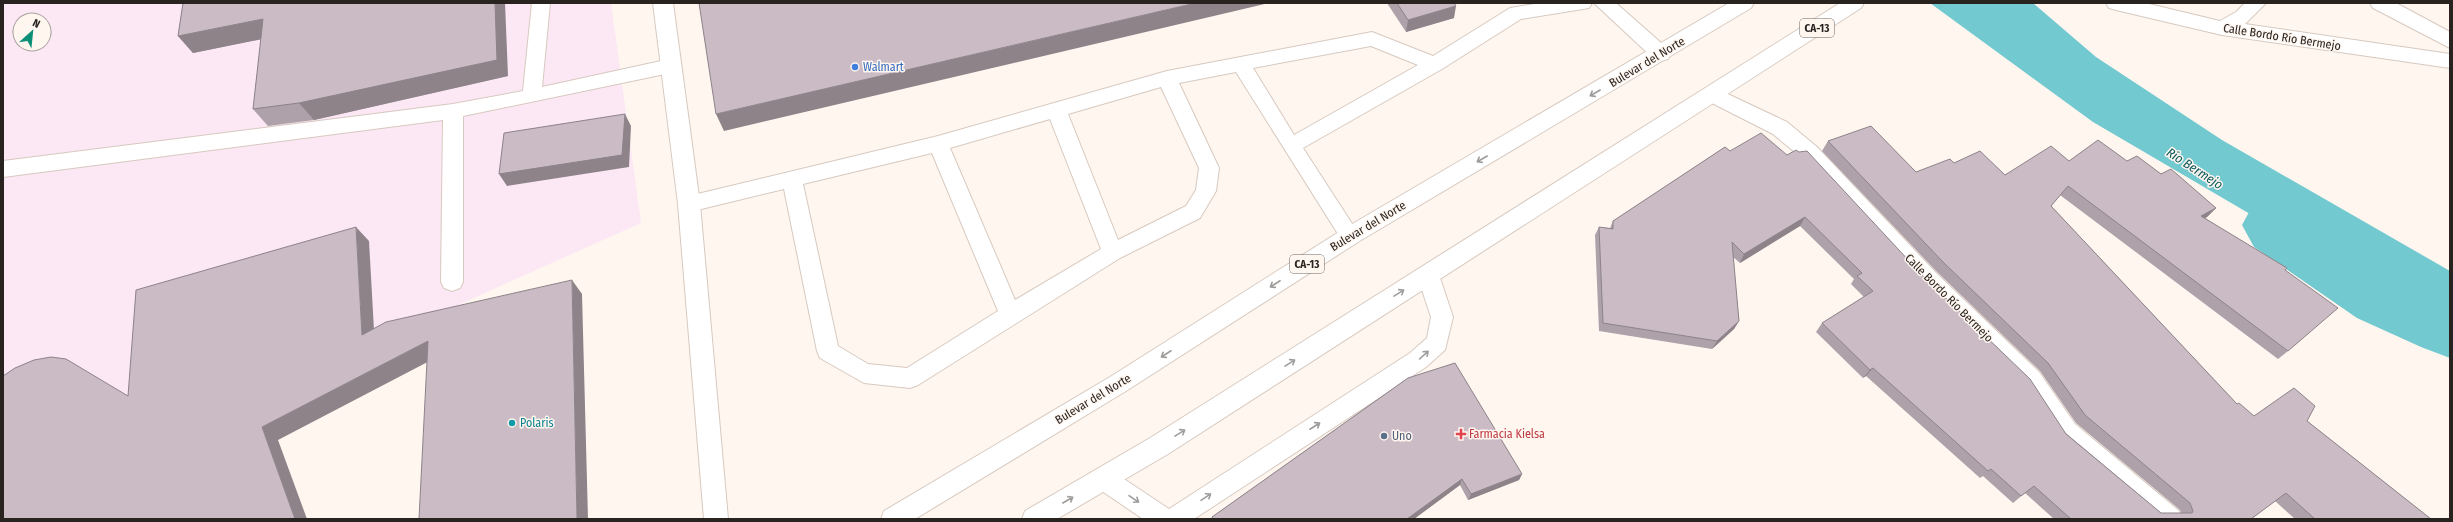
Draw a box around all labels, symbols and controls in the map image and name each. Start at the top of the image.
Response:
north arrow [12,12,52,52]
text: N [30,16,42,31]
road number: CA-13 [1800,19,1834,37]
street label: Calle Bordo Río Bermejo [2222,21,2342,53]
street label: Bulevar del Norte [1607,34,1687,90]
place label: Walmart [863,60,904,74]
marker: Walmart [850,62,860,72]
one-way arrow [1589,89,1601,97]
water label: Río Bermejo [2164,145,2226,192]
one-way arrow [1476,155,1488,163]
street label: Bulevar del Norte [1328,198,1408,254]
street label: Calle Bordo Río Bermejo [1902,251,1996,345]
road number: CA-13 [1290,255,1324,273]
one-way arrow [1270,280,1281,288]
one-way arrow [1393,289,1405,297]
one-way arrow [1160,350,1172,358]
one-way arrow [1419,350,1429,360]
one-way arrow [1284,359,1295,367]
street label: Bulevar del Norte [1053,371,1133,427]
place label: Polaris [520,416,554,430]
marker: Polaris [507,418,517,428]
one-way arrow [1309,422,1320,430]
place label: Farmacia Kielsa [1469,427,1545,441]
one-way arrow [1174,429,1185,437]
place label: Uno [1392,429,1412,443]
marker: Farmacia Kielsa [1456,429,1466,439]
marker: Uno [1379,431,1389,441]
one-way arrow [1201,493,1212,502]
one-way arrow [1062,495,1074,503]
one-way arrow [1128,495,1139,503]

